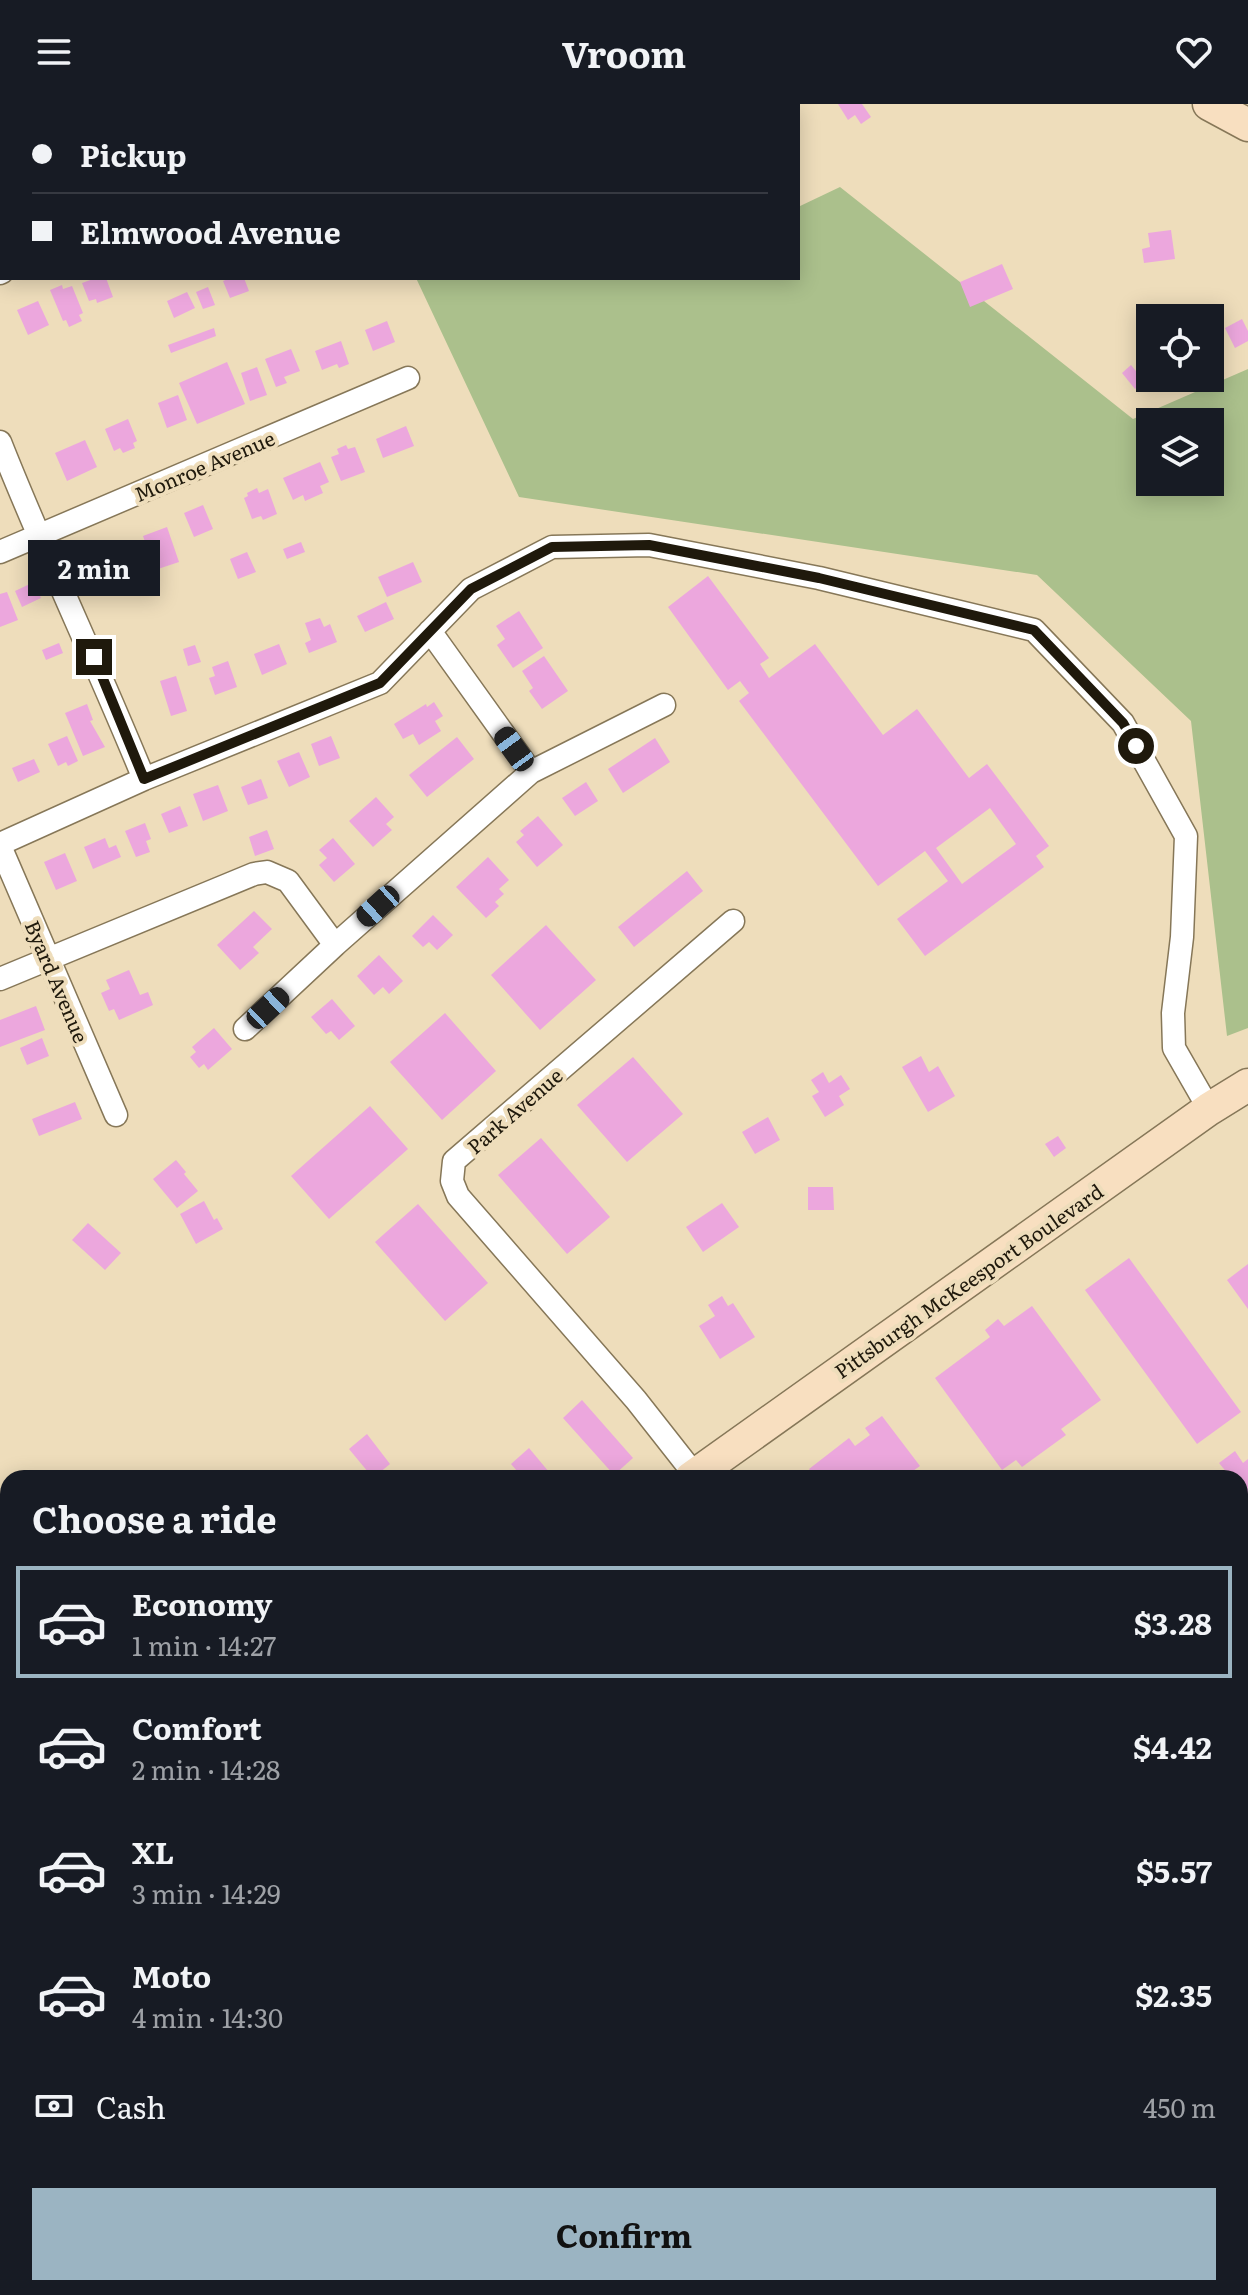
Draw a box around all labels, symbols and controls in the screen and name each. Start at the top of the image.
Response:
text: Vroom [562,26,686,79]
icon: menu [32,30,76,74]
icon: heart [1172,30,1216,74]
text: Pickup [80,132,187,176]
text: Elmwood Avenue [80,209,341,253]
map controls [1136,304,1224,496]
button: locate [1136,304,1224,392]
button: layers [1136,408,1224,496]
street label: Monroe Avenue [129,422,279,508]
callout: 2 min [28,541,160,597]
text: 2 min [58,548,130,587]
route end [76,639,112,675]
car [490,723,538,775]
route start [1118,728,1154,764]
car [352,881,404,931]
street label: Byard Avenue [19,915,97,1047]
car [242,983,294,1033]
street label: Park Avenue [460,1060,568,1160]
street label: Pittsburgh McKeesport Boulevard [828,1175,1108,1385]
text: Choose a ride [32,1491,277,1544]
text: Economy [132,1581,272,1625]
icon: car [36,1586,108,1658]
text: $3.28 [1134,1600,1212,1644]
text: 1 min · 14:27 [132,1625,276,1664]
text: Comfort [132,1705,262,1749]
icon: car [36,1710,108,1782]
text: $4.42 [1133,1724,1212,1768]
text: 2 min · 14:28 [132,1749,280,1788]
text: XL [132,1829,174,1873]
icon: car [36,1834,108,1906]
text: $5.57 [1136,1848,1212,1892]
text: 3 min · 14:29 [132,1873,281,1912]
text: Moto [132,1953,211,1997]
icon: car [36,1958,108,2030]
text: $2.35 [1135,1972,1212,2016]
text: 4 min · 14:30 [132,1997,283,2036]
icon: cash [32,2084,76,2128]
text: Cash [96,2084,166,2128]
text: 450 m [1143,2087,1216,2126]
button: Confirm [32,2188,1216,2280]

